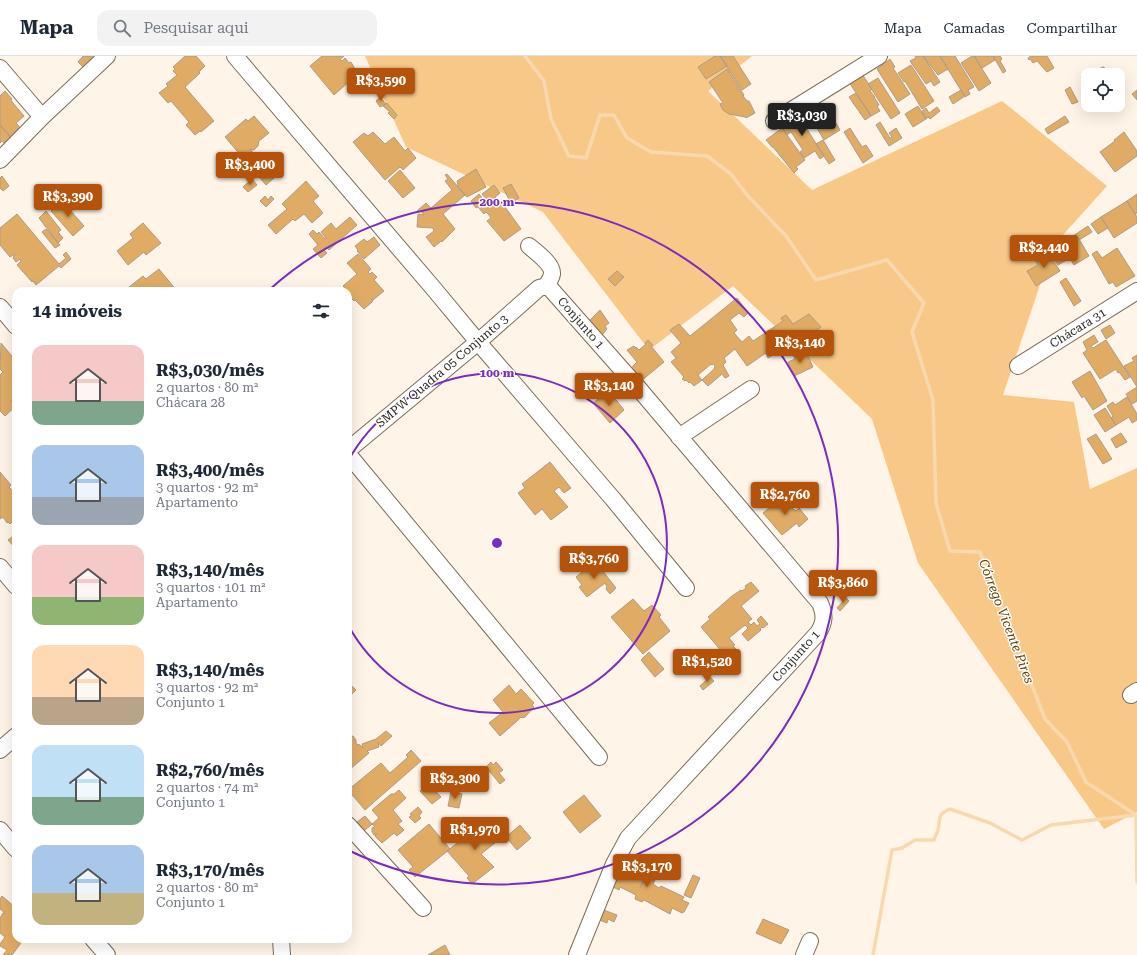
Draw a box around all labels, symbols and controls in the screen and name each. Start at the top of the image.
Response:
search box [97,10,377,46]
text: Mapa [20,16,73,39]
icon: search [111,17,133,39]
text: Pesquisar aqui [143,19,249,37]
text: Mapa [884,20,921,36]
text: Camadas [943,20,1005,36]
text: Compartilhar [1027,20,1117,36]
pin: R$3,590 [344,68,418,102]
map controls [1081,68,1125,112]
button: locate [1081,68,1125,112]
text: R$3,590 [356,73,406,88]
pin: R$3,030 [765,103,839,137]
text: R$3,030 [777,108,827,123]
pin: R$3,400 [213,152,287,186]
text: R$3,400 [225,157,275,172]
pin: R$3,390 [31,184,105,218]
text: R$3,390 [43,189,93,204]
text: 200 m [480,195,515,209]
pin: R$2,440 [1007,235,1081,269]
text: R$2,440 [1019,240,1069,255]
street label: Conjunto 1 [555,294,607,352]
icon: filters [310,300,332,322]
text: 14 imóveis [32,301,122,321]
street label: Chácara 31 [1047,305,1109,351]
street label: SMPW Quadra 05 Conjunto 3 [373,312,511,430]
pin: R$3,140 [763,330,837,364]
text: R$3,140 [775,335,825,350]
text: R$3,030/mês [156,360,264,380]
icon: home [64,361,112,409]
text: 100 m [480,366,515,380]
pin: R$3,140 [572,373,646,407]
text: R$3,140 [584,378,634,393]
text: 2 quartos · 80 m² [156,380,258,395]
text: Chácara 28 [156,395,225,410]
text: R$3,400/mês [156,460,264,480]
icon: home [64,461,112,509]
text: 3 quartos · 92 m² [156,480,258,495]
pin: R$2,760 [748,482,822,516]
text: R$2,760 [760,487,810,502]
text: Apartamento [156,495,238,510]
centre of rings [490,536,504,550]
pin: R$3,760 [557,546,631,580]
text: R$3,760 [569,551,619,566]
water label: Córrego Vicente Pires [976,557,1037,685]
text: R$3,140/mês [156,560,264,580]
icon: home [64,561,112,609]
pin: R$3,860 [806,570,880,604]
text: R$3,860 [818,575,868,590]
text: 3 quartos · 101 m² [156,580,265,595]
text: Apartamento [156,595,238,610]
street label: Conjunto 1 [769,627,823,684]
pin: R$1,520 [670,649,744,683]
text: R$1,520 [682,654,732,669]
text: R$3,140/mês [156,660,264,680]
icon: home [64,661,112,709]
text: 3 quartos · 92 m² [156,680,258,695]
text: Conjunto 1 [156,695,225,710]
text: R$2,760/mês [156,760,264,780]
icon: home [64,761,112,809]
pin: R$2,300 [418,766,492,800]
text: R$2,300 [430,771,480,786]
text: 2 quartos · 74 m² [156,780,258,795]
text: Conjunto 1 [156,795,225,810]
pin: R$1,970 [438,817,512,851]
text: R$1,970 [450,822,500,837]
pin: R$3,170 [610,854,684,888]
text: R$3,170 [622,859,672,874]
text: R$3,170/mês [156,860,264,880]
icon: home [64,861,112,909]
text: 2 quartos · 80 m² [156,880,258,895]
text: Conjunto 1 [156,895,225,910]

